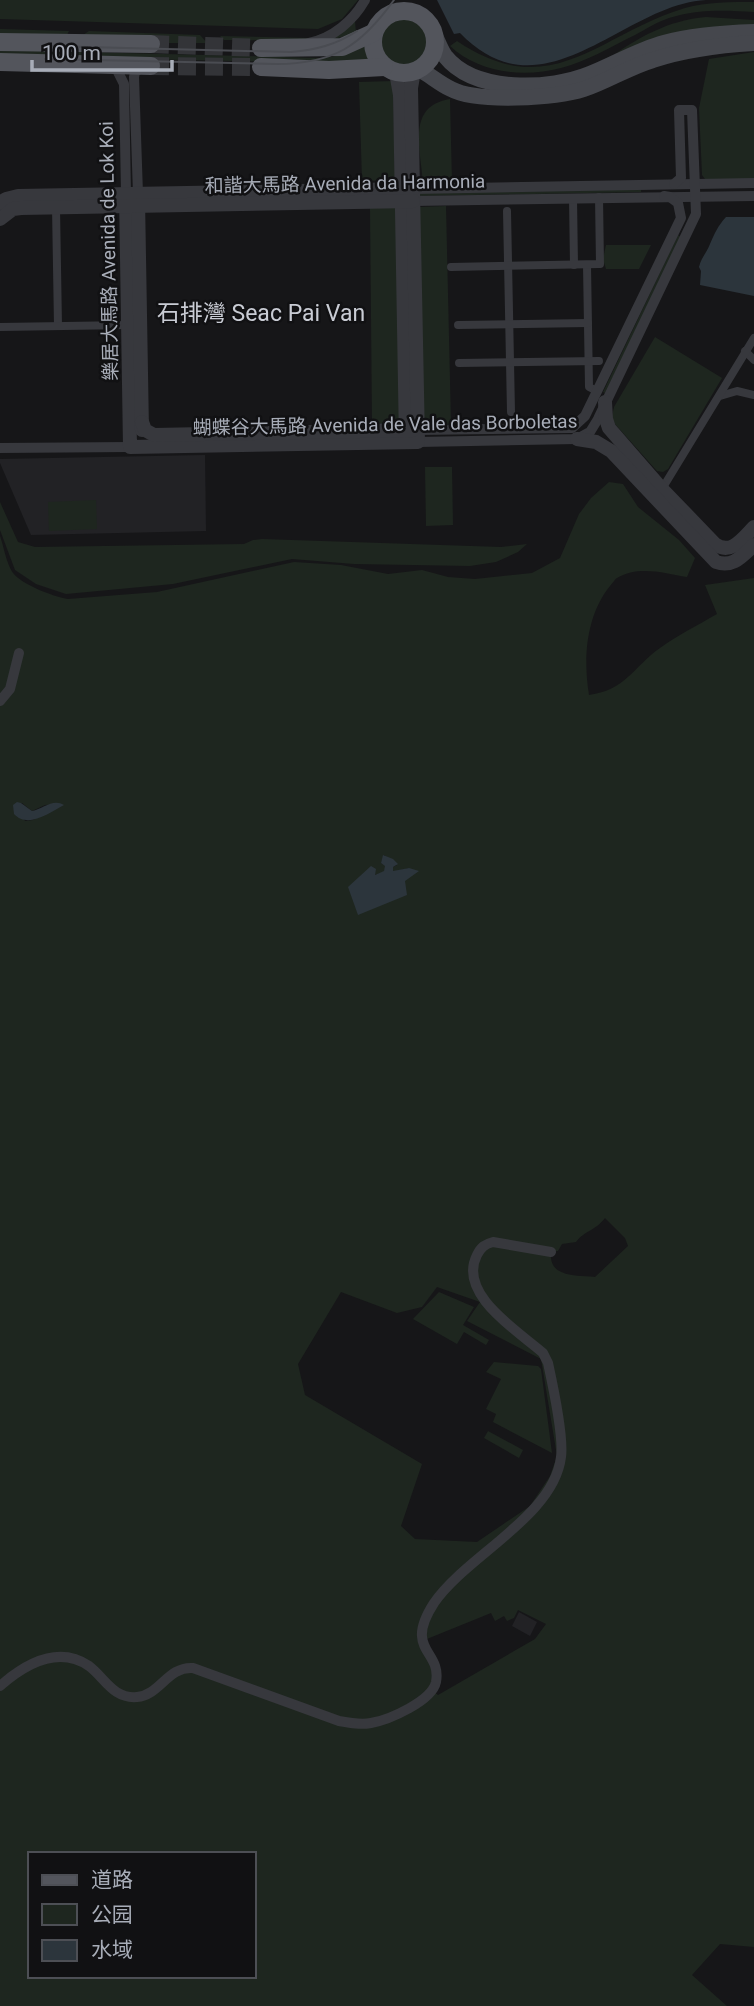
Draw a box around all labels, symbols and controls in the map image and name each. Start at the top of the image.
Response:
scale bar [32,28,172,72]
text: 100 m [42,41,101,65]
street label: 樂居大馬路 Avenida de Lok Koi [95,121,122,381]
street label: 和諧大馬路 Avenida da Harmonia [204,170,486,197]
district label: 石排灣 Seac Pai Van [157,300,365,327]
street label: 蝴蝶谷大馬路 Avenida de Vale das Borboletas [192,410,578,439]
legend [28,1852,256,1978]
text: 道路 [91,1868,133,1892]
text: 公园 [91,1903,133,1927]
text: 水域 [91,1938,133,1962]

